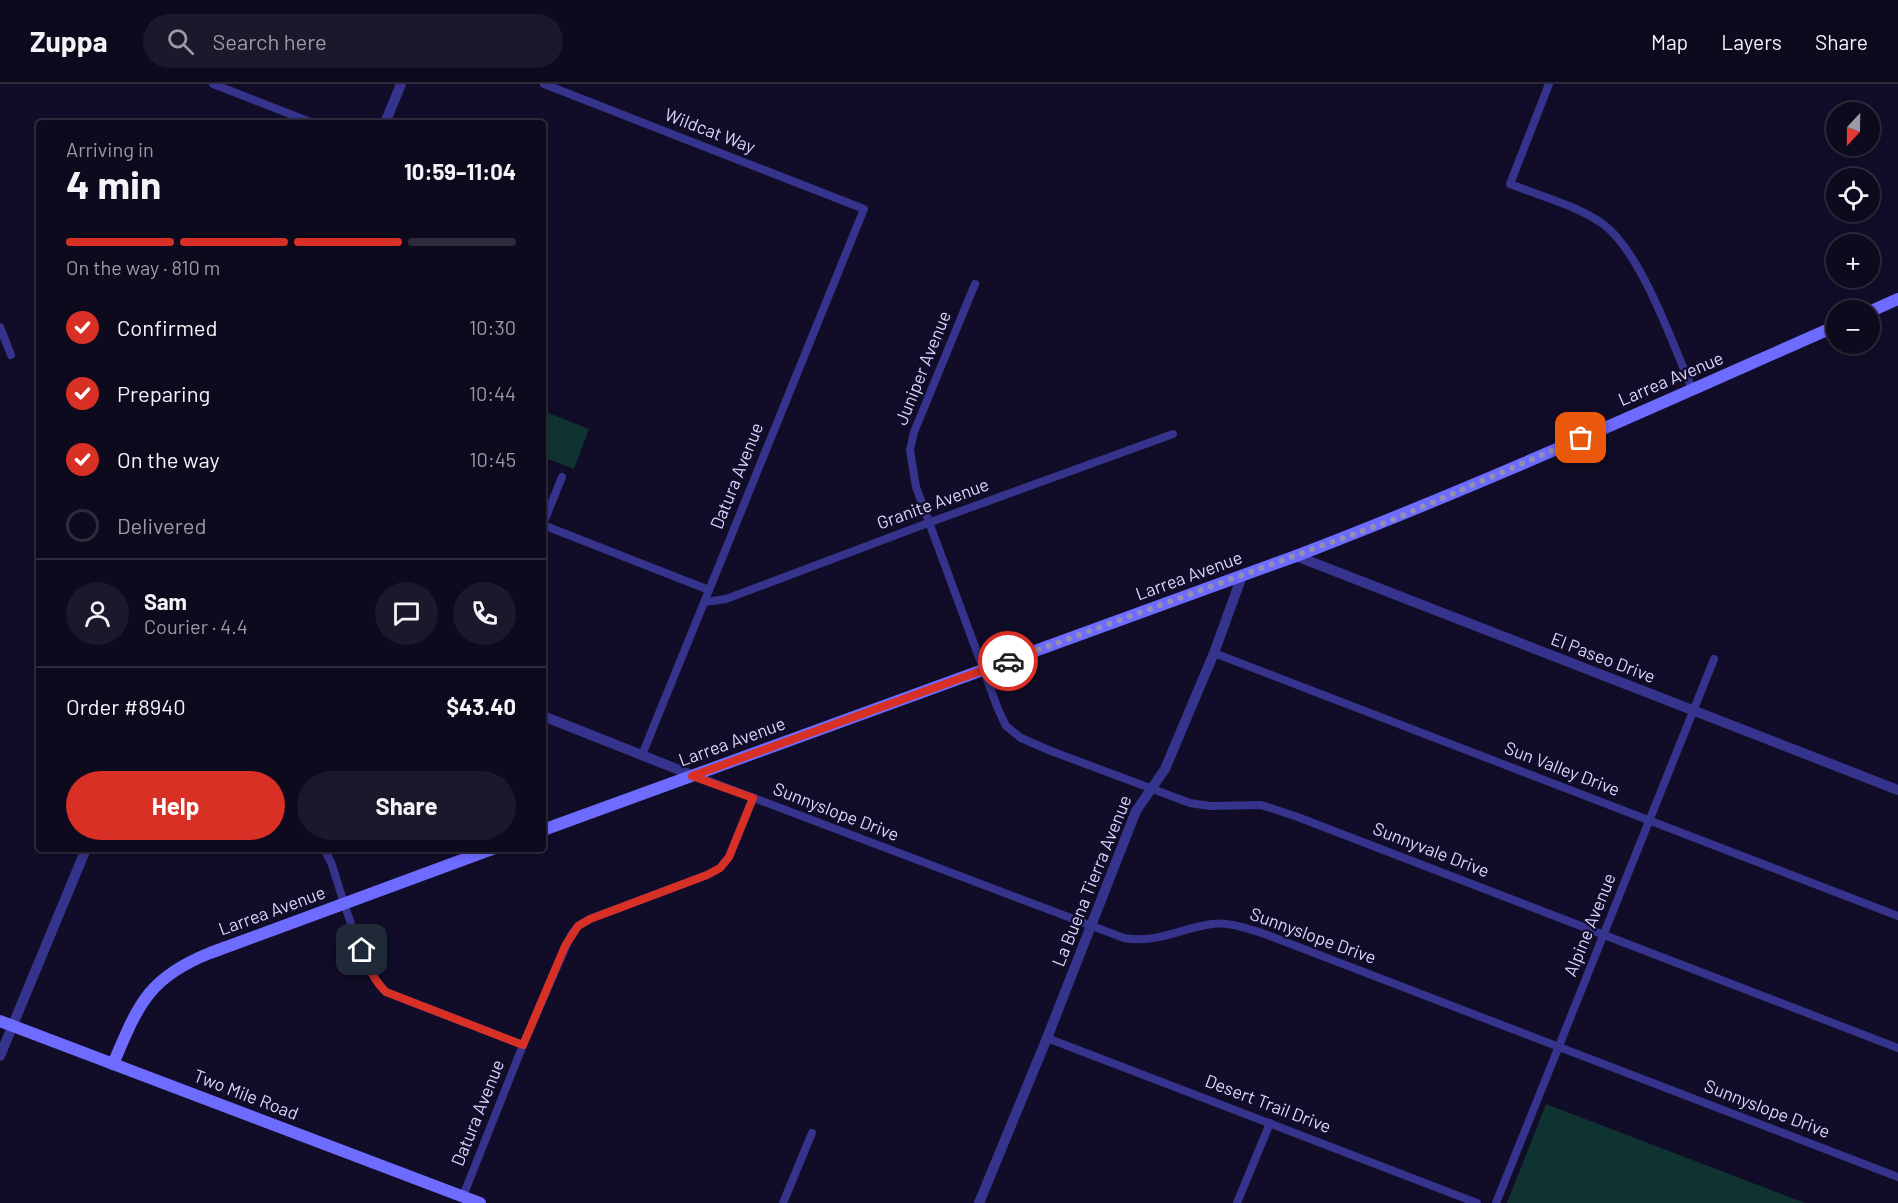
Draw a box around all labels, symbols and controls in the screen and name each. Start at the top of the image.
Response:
search box [143,14,563,68]
text: Zuppa [30,24,107,58]
icon: search [164,25,197,58]
text: Search here [212,28,327,54]
text: Map [1651,29,1688,54]
text: Layers [1721,29,1782,54]
text: Share [1815,29,1868,54]
north arrow [1826,102,1880,156]
map controls [1826,102,1880,354]
street label: Wildcat Way [662,103,759,157]
text: Arriving in [66,137,154,161]
text: 10:59–11:04 [404,158,516,184]
text: 4 min [66,160,161,207]
button: locate [1826,168,1880,222]
button: + [1826,234,1880,288]
text: On the way · 810 m [66,255,220,279]
button: − [1826,300,1880,354]
street label: Juniper Avenue [889,307,955,428]
icon: check [66,311,99,344]
text: Confirmed [117,314,217,340]
text: 10:30 [469,315,516,339]
street label: Larrea Avenue [1615,346,1726,410]
icon: check [66,377,99,410]
text: Preparing [117,380,210,406]
text: 10:44 [469,381,516,405]
pin [1555,412,1606,463]
street label: Datura Avenue [705,419,767,532]
icon: bag [1564,421,1597,454]
icon: check [66,443,99,476]
text: On the way [117,446,220,472]
text: 10:45 [470,447,516,471]
street label: Granite Avenue [874,473,992,534]
text: Delivered [117,512,206,538]
street label: Larrea Avenue [1132,546,1245,605]
button: person [66,582,129,645]
button: chat [375,582,438,645]
button: phone [453,582,516,645]
text: Sam [144,588,187,614]
text: Courier · 4.4 [144,614,248,638]
street label: El Paseo Drive [1548,627,1659,687]
courier [978,631,1038,691]
icon: car [992,645,1025,678]
text: Order #8940 [66,693,186,719]
text: $43.40 [446,693,516,719]
street label: Larrea Avenue [675,712,788,771]
street label: Sun Valley Drive [1501,736,1623,800]
button: Help [66,771,285,840]
button: Share [297,771,516,840]
street label: Sunnyslope Drive [770,777,902,845]
street label: La Buena Tierra Avenue [1047,792,1136,970]
street label: Sunnyvale Drive [1370,817,1493,881]
street label: Alpine Avenue [1558,870,1620,980]
street label: Larrea Avenue [215,881,328,940]
street label: Sunnyslope Drive [1247,902,1380,968]
pin [336,924,387,975]
icon: home [345,933,378,966]
street label: Datura Avenue [446,1056,508,1169]
street label: Two Mile Road [191,1064,302,1124]
street label: Desert Trail Drive [1202,1069,1334,1137]
street label: Sunnyslope Drive [1701,1074,1833,1142]

